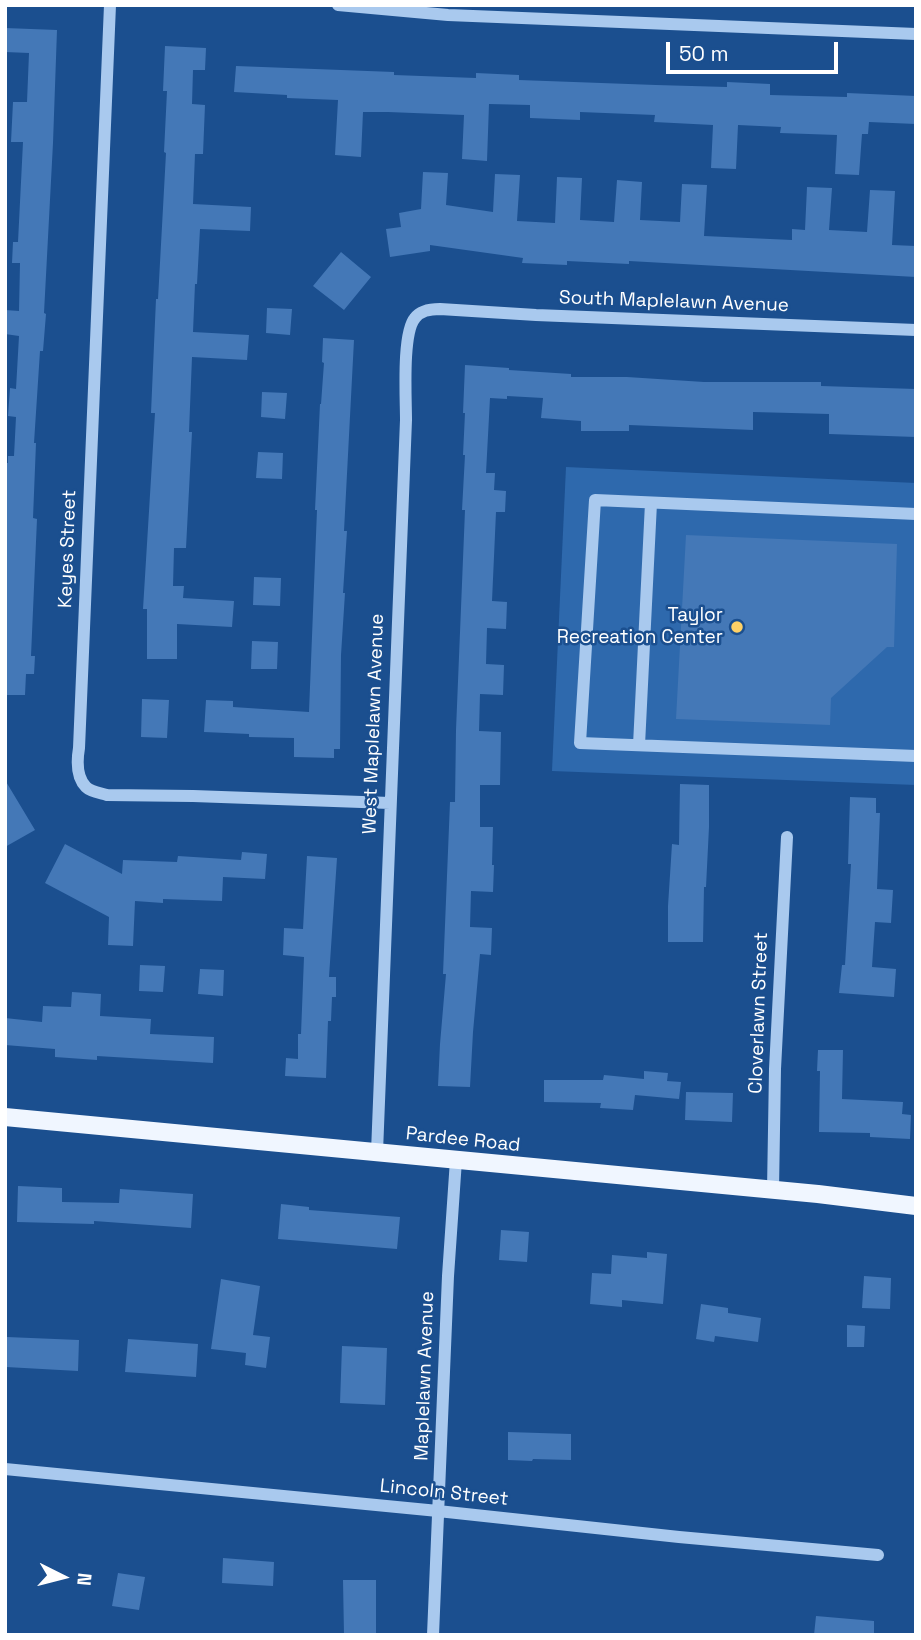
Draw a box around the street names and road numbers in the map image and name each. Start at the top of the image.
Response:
street label: South Maplelawn Avenue [559,287,789,317]
street label: Keyes Street [55,489,81,609]
street label: West Maplelawn Avenue [359,613,389,835]
street label: Cloverlawn Street [745,932,773,1094]
street label: Pardee Road [405,1123,521,1157]
street label: Maplelawn Avenue [411,1291,439,1461]
street label: Lincoln Street [379,1475,509,1511]

